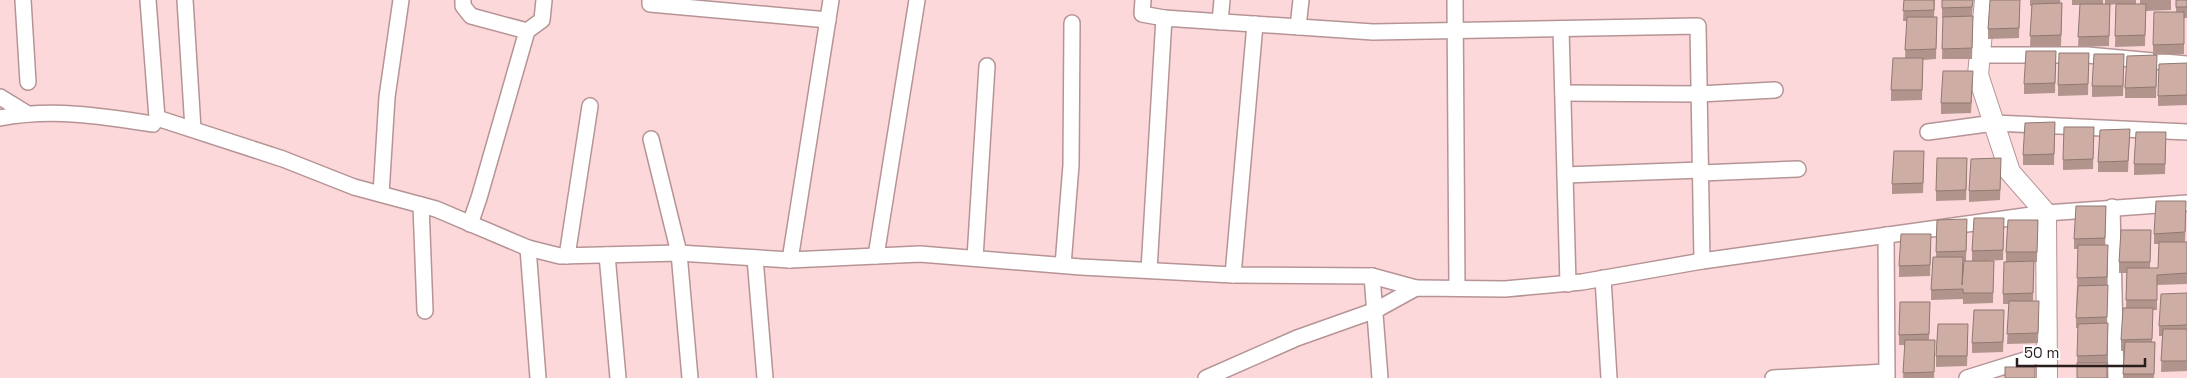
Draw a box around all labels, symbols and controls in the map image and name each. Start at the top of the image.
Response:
scale bar [2017,336,2144,368]
text: 50 m [2024,343,2059,362]

